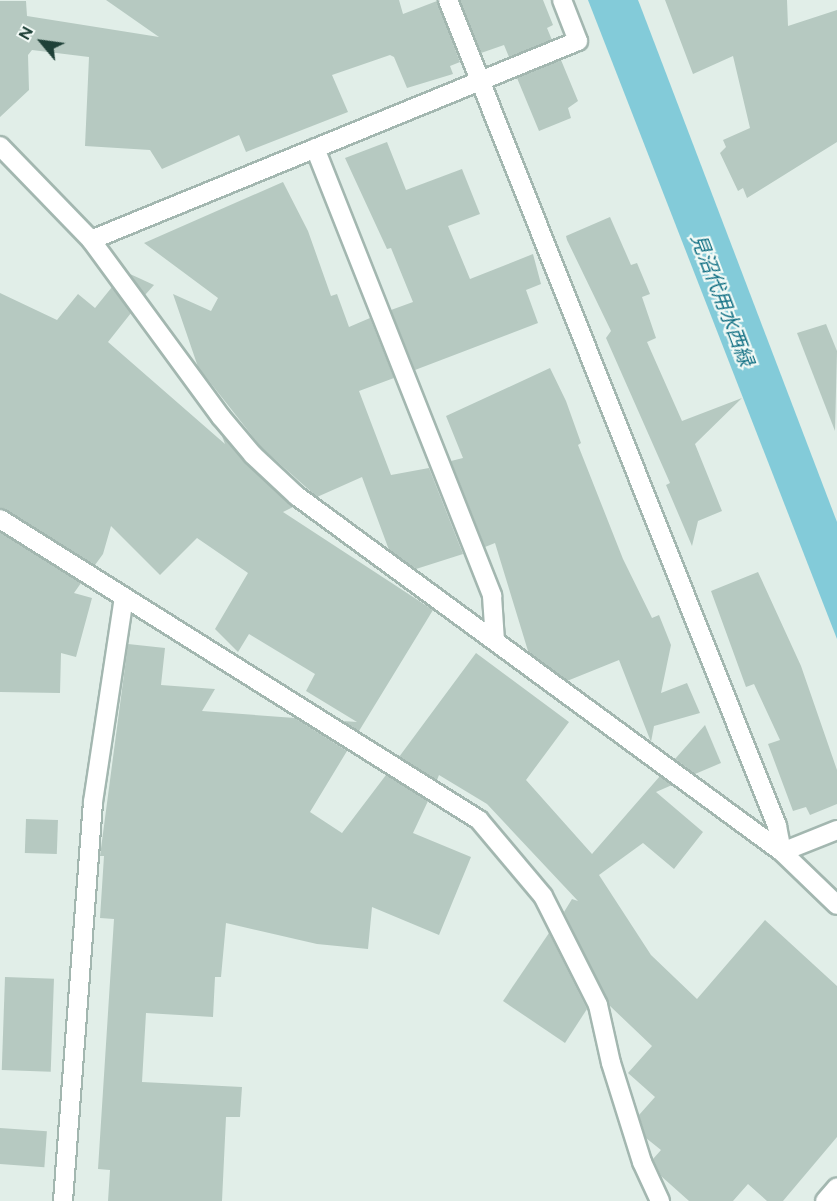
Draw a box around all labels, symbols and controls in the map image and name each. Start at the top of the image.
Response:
north arrow [12,12,72,72]
text: N [15,23,37,43]
water label: 見沼代用水西緑 [686,230,758,370]

